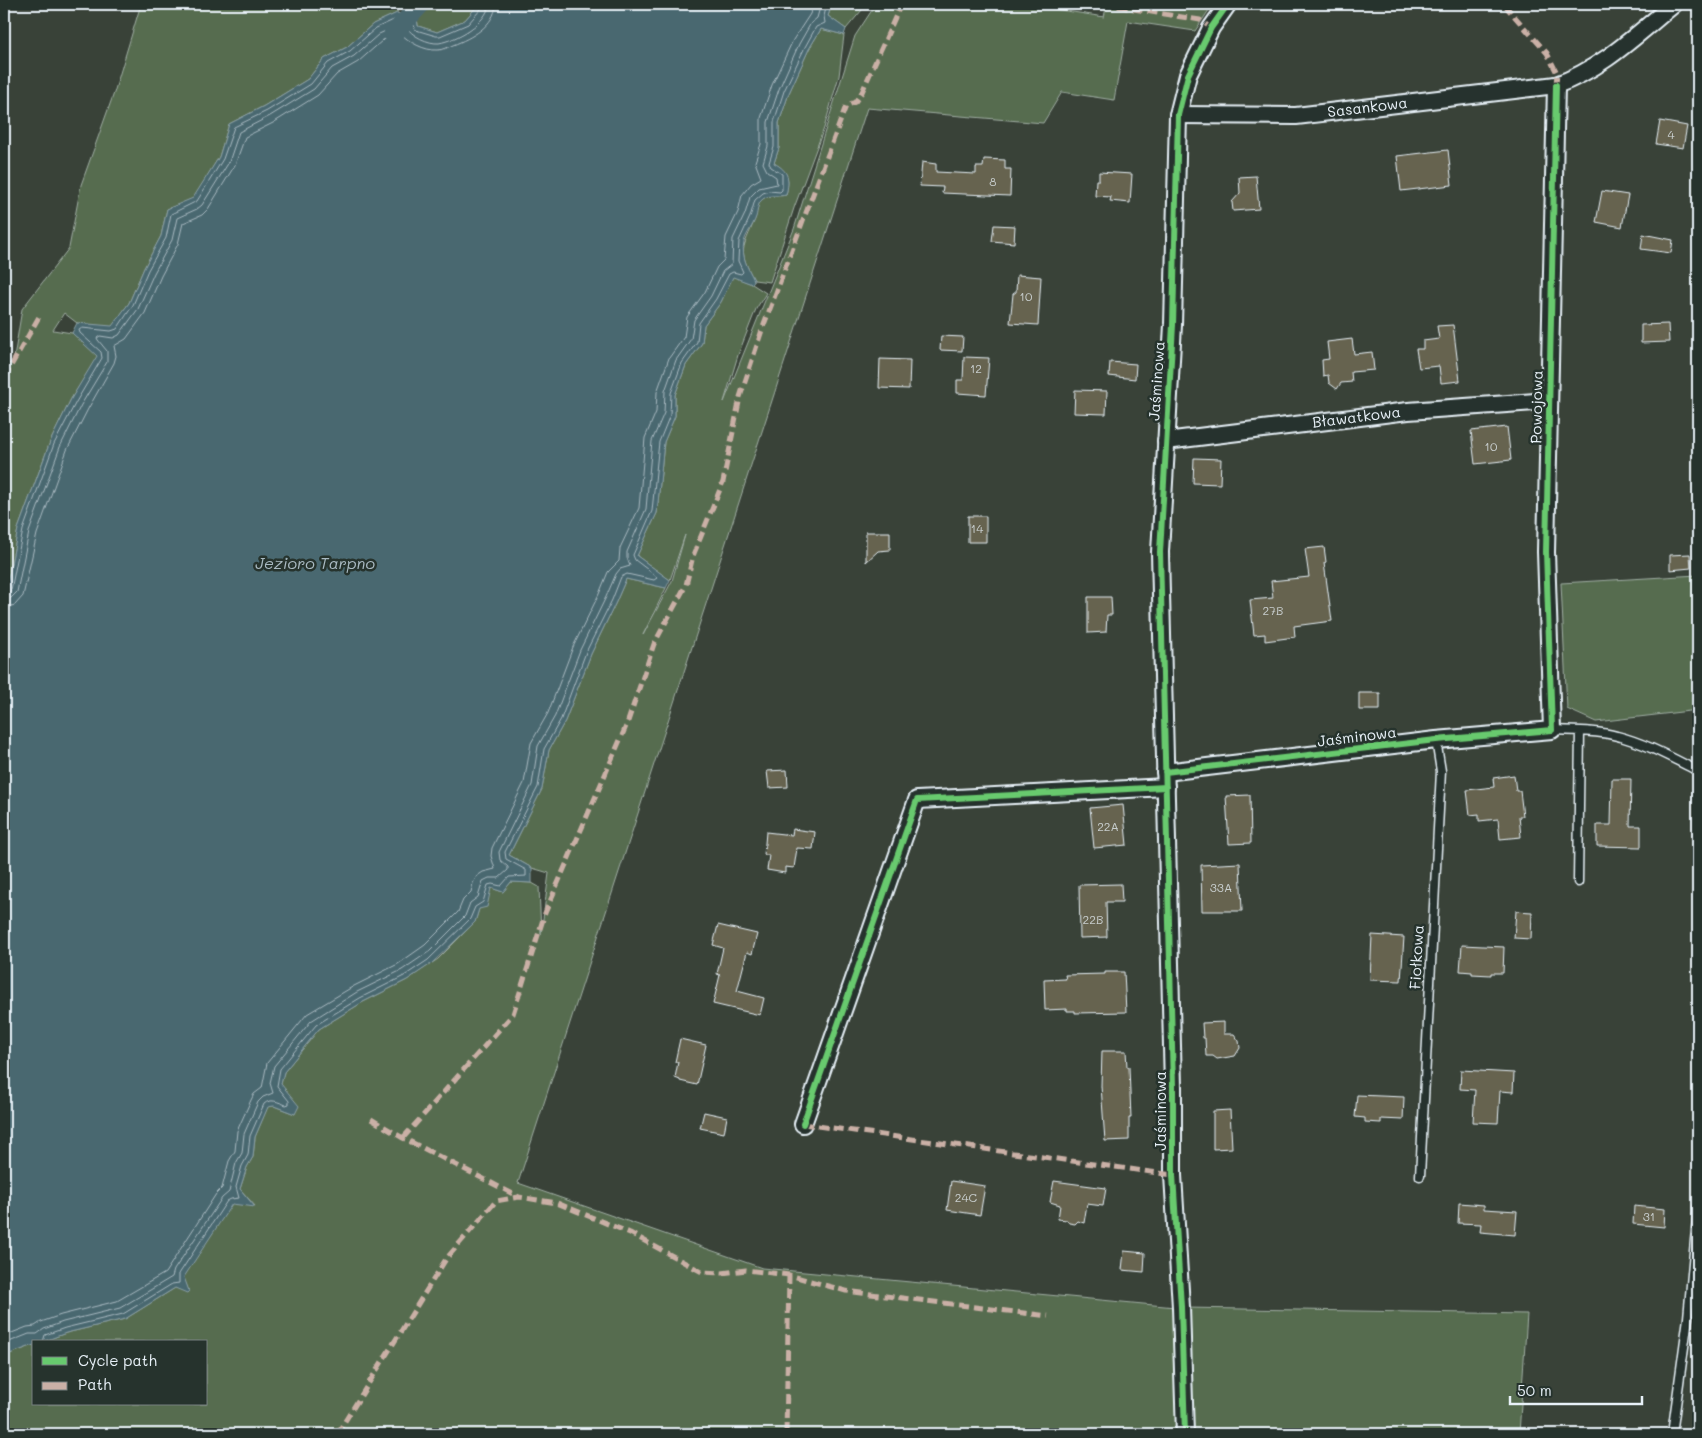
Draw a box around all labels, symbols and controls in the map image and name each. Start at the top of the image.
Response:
street label: Sasankowa [1326,92,1409,121]
house number: 4 [1667,126,1675,142]
house number: 8 [989,173,997,189]
house number: 10 [1020,288,1033,304]
street label: Jaśminowa [1143,341,1169,421]
house number: 12 [970,360,982,376]
street label: Powojowa [1525,370,1547,444]
street label: Bławatkowa [1311,401,1402,432]
house number: 10 [1485,438,1498,454]
house number: 14 [971,520,983,536]
water label: Jezioro Tarpno [255,552,375,573]
house number: 27B [1263,602,1283,618]
street label: Jaśminowa [1316,721,1398,751]
house number: 22A [1097,818,1119,834]
house number: 33A [1210,879,1232,895]
house number: 22B [1083,911,1103,927]
street label: Fiołkowa [1404,924,1428,990]
street label: Jaśminowa [1150,1071,1170,1151]
house number: 24C [955,1189,978,1205]
house number: 31 [1643,1208,1655,1224]
legend [32,1340,208,1406]
text: Cycle path [78,1350,157,1370]
scale bar [1510,1373,1642,1405]
text: Path [78,1374,112,1394]
text: 50 m [1517,1380,1552,1400]

